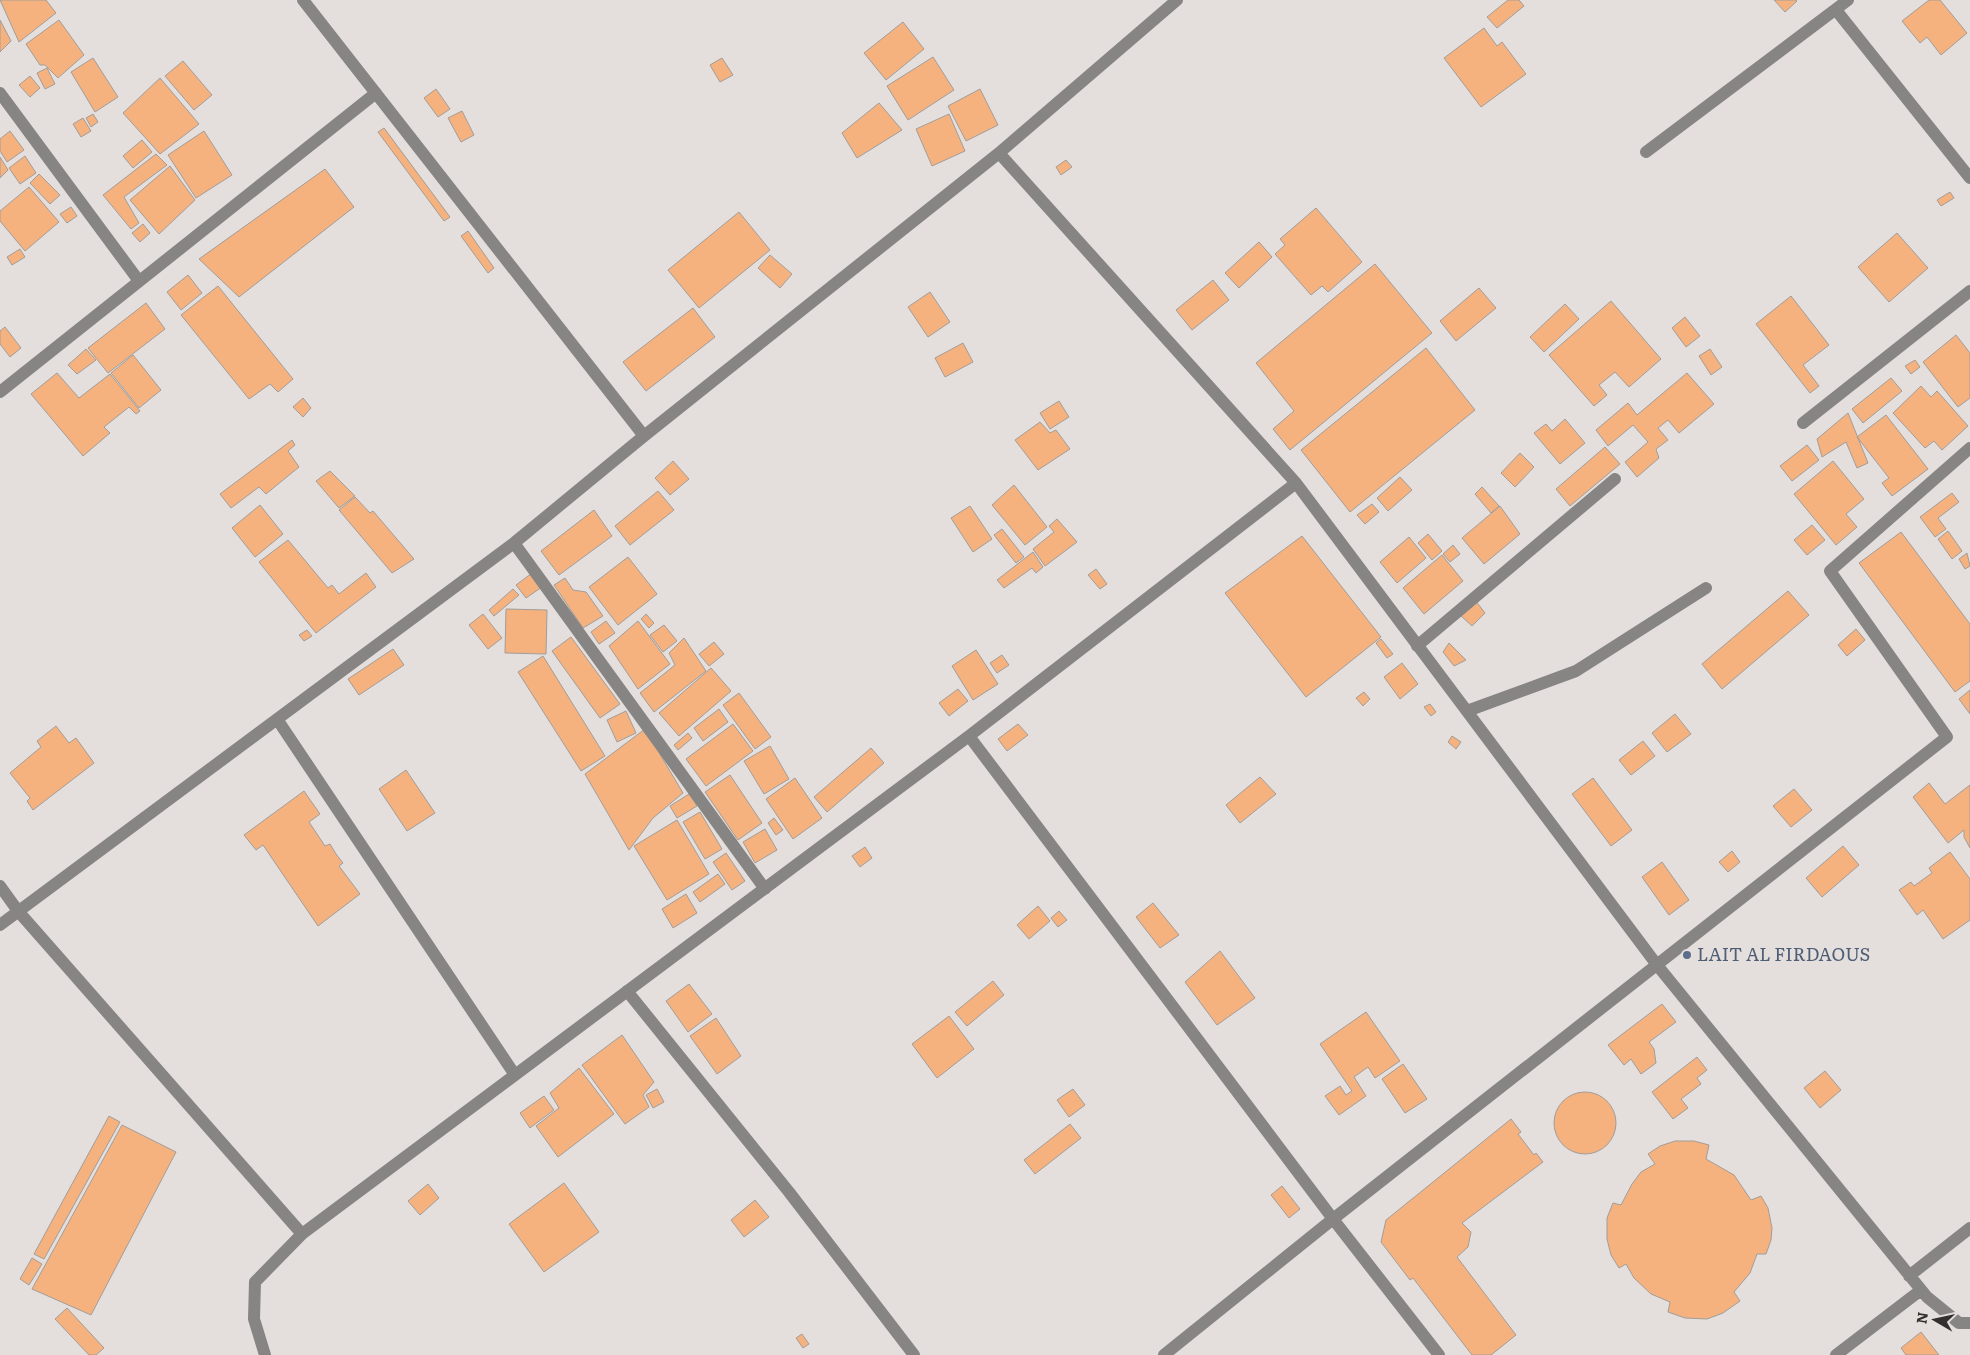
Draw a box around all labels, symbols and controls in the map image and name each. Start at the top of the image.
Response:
place label: LAIT AL FIRDAOUS [1697,940,1870,967]
marker: LAIT AL FIRDAOUS [1681,949,1693,961]
north arrow [1910,1295,1960,1345]
text: N [1910,1310,1932,1325]

